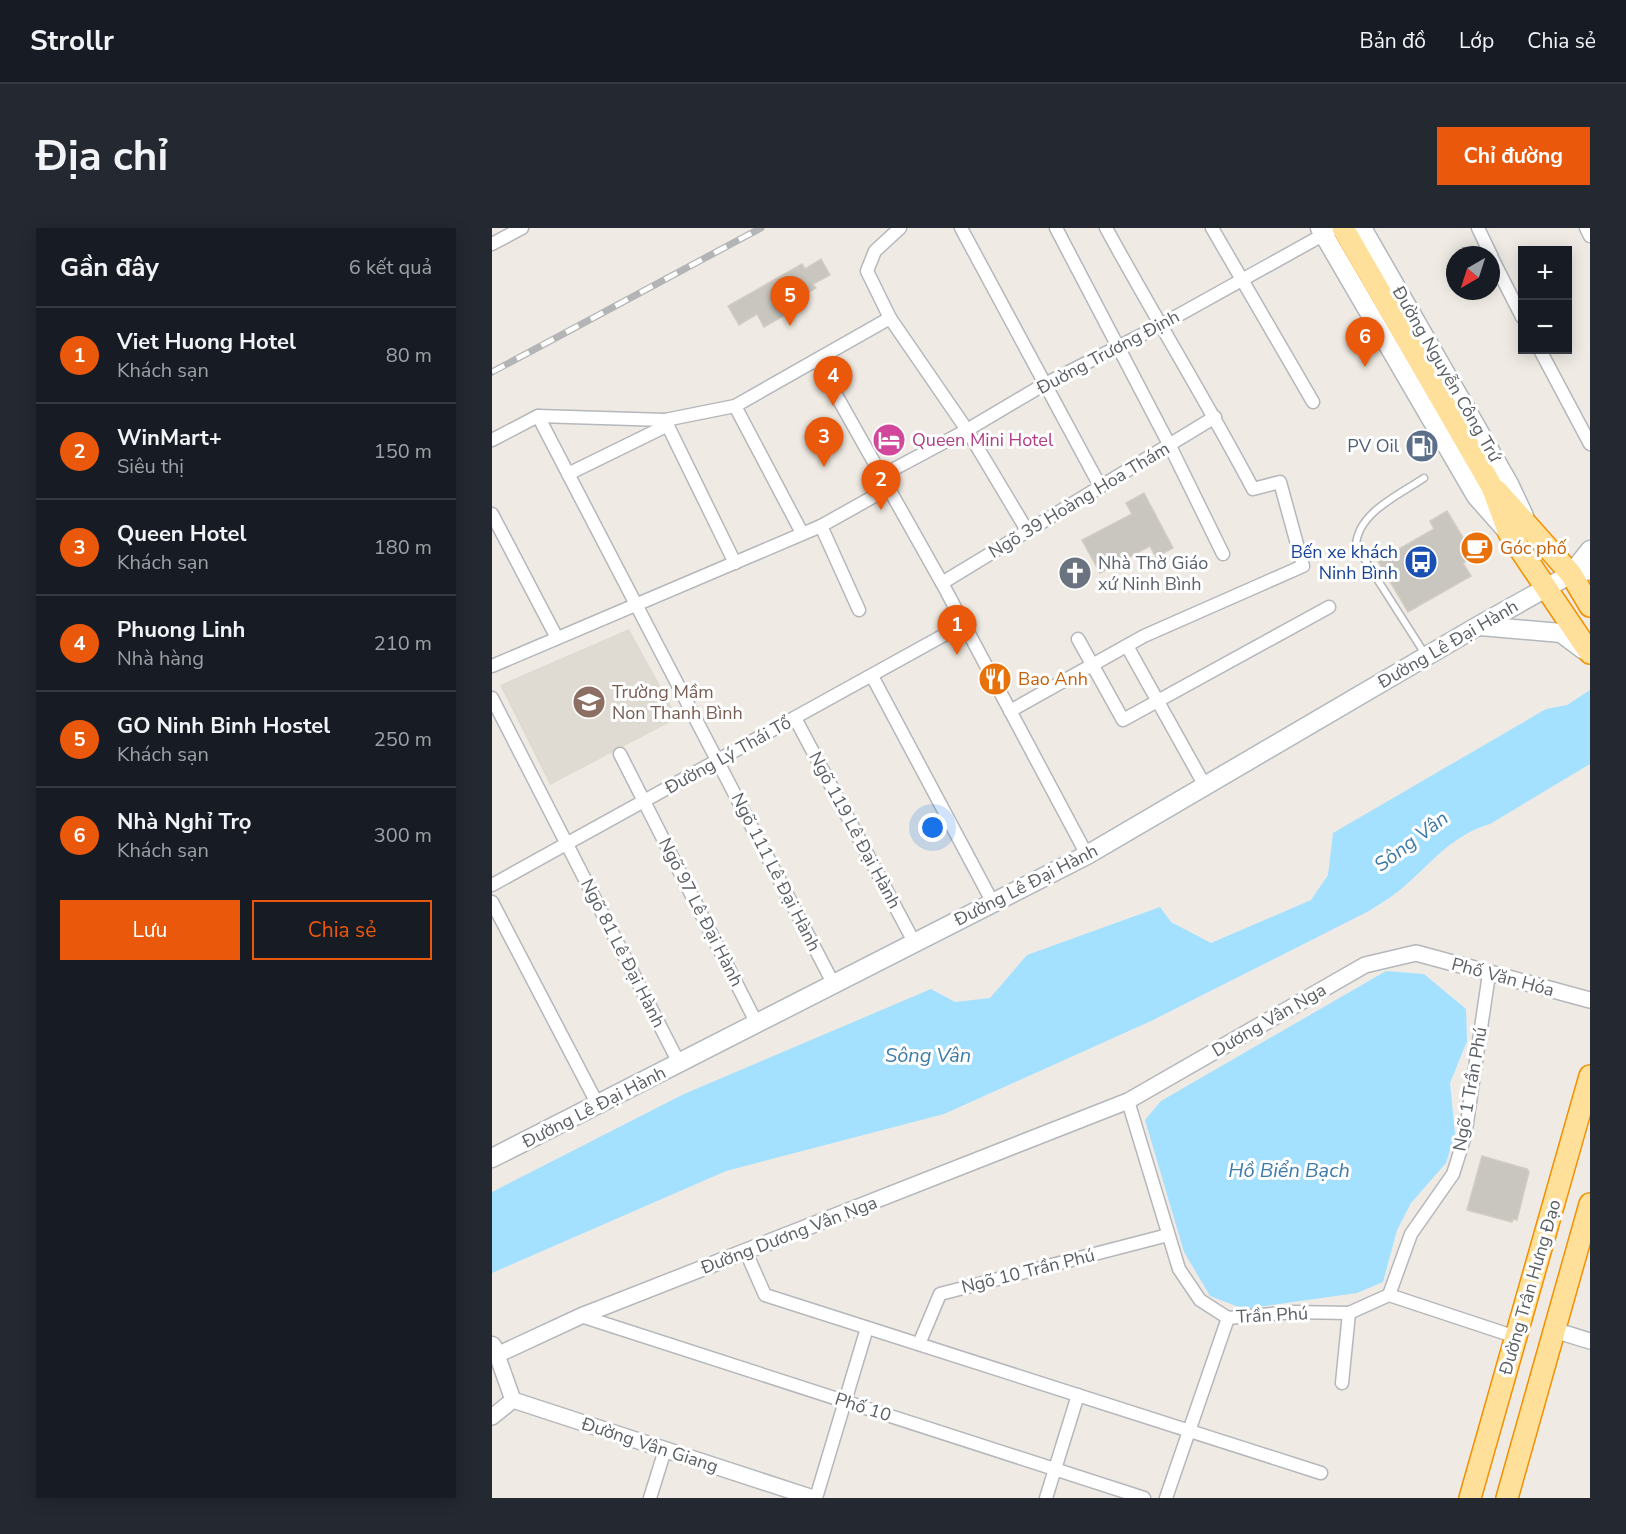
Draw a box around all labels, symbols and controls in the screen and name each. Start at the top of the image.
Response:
text: Strollr [30,22,114,60]
text: Bản đồ [1359,27,1426,55]
text: Lớp [1459,27,1494,55]
text: Chia sẻ [1527,27,1596,55]
button: Chỉ đường [1437,127,1590,185]
text: Địa chỉ [36,128,168,185]
north arrow [1446,246,1500,300]
map controls [1518,246,1572,354]
button: + [1518,246,1572,300]
text: Gần đây [60,250,159,285]
text: 6 kết quả [349,254,432,281]
pin: 5 [770,276,810,326]
street label: Đường Nguyễn Công Trứ [1386,281,1508,467]
button: − [1518,300,1572,354]
street label: Đuờng Trương Định [1032,304,1183,400]
pin: 6 [1346,318,1384,367]
text: Viet Huong Hotel [117,327,296,357]
text: 1 [74,342,86,369]
text: 80 m [386,342,432,369]
pin: 4 [814,356,852,406]
text: Khách sạn [117,357,209,384]
pin: 3 [804,418,844,467]
hotel icon: Queen Mini Hotel [871,422,907,458]
text: WinMart+ [117,423,222,453]
place label: Queen Mini Hotel [912,428,1054,452]
fuel station icon: PV Oil [1404,428,1440,464]
place label: PV Oil [1347,434,1400,458]
street label: Ngõ 39 Hoàng Hoa Thám [984,436,1174,564]
text: 2 [74,438,86,465]
text: 150 m [374,438,432,465]
text: Siêu thị [117,453,184,480]
pin: 2 [862,460,900,510]
text: Queen Hotel [117,519,247,549]
cafe icon: Góc phố [1459,530,1495,566]
text: 3 [74,534,86,561]
text: 180 m [374,534,432,561]
place label: Góc phố [1500,536,1567,560]
place label: Bến xe khách Ninh Bình [1291,540,1398,585]
bus stop icon: Bến xe khách Ninh Bình [1403,544,1439,580]
text: Khách sạn [117,549,209,576]
place label: Nhà Thờ Giáo xứ Ninh Bình [1098,551,1208,596]
church icon: Nhà Thờ Giáo xứ Ninh Bình [1057,555,1093,591]
street label: Đường Lê Đại Hành [1373,594,1522,694]
pin: 1 [938,606,976,655]
text: Phuong Linh [117,615,245,645]
text: 4 [74,630,86,657]
text: 210 m [374,630,432,657]
text: Nhà hàng [117,645,204,672]
restaurant icon: Bao Anh [977,661,1013,697]
place label: Bao Anh [1018,667,1088,691]
place label: Trường Mầm Non Thanh Bình [612,680,743,725]
school or university icon: Trường Mầm Non Thanh Bình [571,684,607,720]
street label: Đường Lý Thái Tổ [660,710,795,800]
text: GO Ninh Binh Hostel [117,711,330,741]
text: 5 [74,726,86,753]
text: 250 m [374,726,432,753]
text: Khách sạn [117,741,209,768]
street label: Ngõ 119 Lê Đại Hành [803,747,907,913]
street label: Ngõ 111 Lê Đại Hành [726,789,826,955]
water label: Sông Vân [1369,805,1454,878]
text: Nhà Nghỉ Trọ [117,807,252,837]
your location [918,813,947,842]
text: 6 [74,822,86,849]
text: 300 m [374,822,432,849]
street label: Ngõ 97 Lê Đại Hành [653,833,749,991]
text: Khách sạn [117,837,209,864]
street label: Đường Lê Đại Hành [949,838,1102,932]
street label: Ngõ 81 Lê Đại Hành [575,874,671,1032]
button: Lưu [60,900,240,960]
button: Chia sẻ [252,900,432,960]
street label: Phố Văn Hóa [1449,952,1557,1002]
street label: Dương Vân Nga [1208,978,1330,1062]
street label: Ngõ 1 Trần Phú [1447,1025,1493,1153]
water label: Sông Vân [885,1042,971,1069]
street label: Đường Lê Đại Hành [517,1060,670,1154]
water label: Hồ Biển Bạch [1228,1157,1350,1184]
street label: Đường Dương Vân Nga [697,1190,881,1280]
street label: Đường Trân Hưng Đạo [1493,1197,1567,1378]
street label: Ngõ 10 Trần Phú [959,1243,1097,1299]
street label: Trần Phú [1235,1301,1309,1329]
street label: Phố 10 [832,1387,894,1427]
street label: Đường Vân Giang [578,1411,721,1478]

